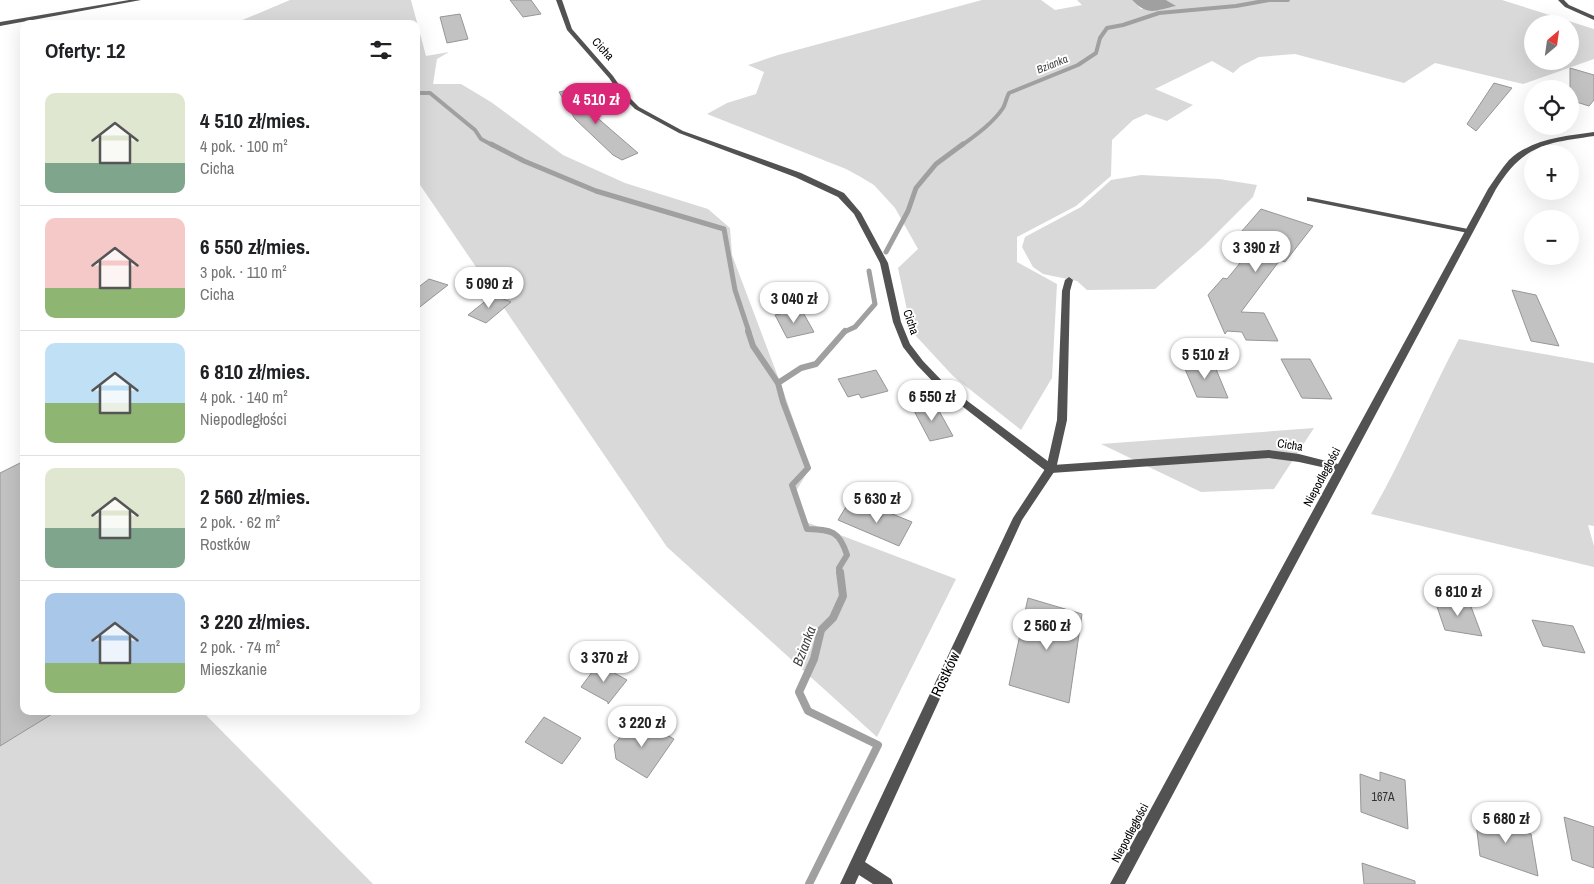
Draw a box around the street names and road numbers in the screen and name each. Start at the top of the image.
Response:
street label: Cicha [588,34,618,64]
street label: Cicha [899,307,923,337]
street label: Cicha [1276,435,1304,455]
street label: Niepodległości [1300,445,1344,509]
street label: Rostków [926,648,965,700]
street label: Niepodległości [1108,801,1152,865]

